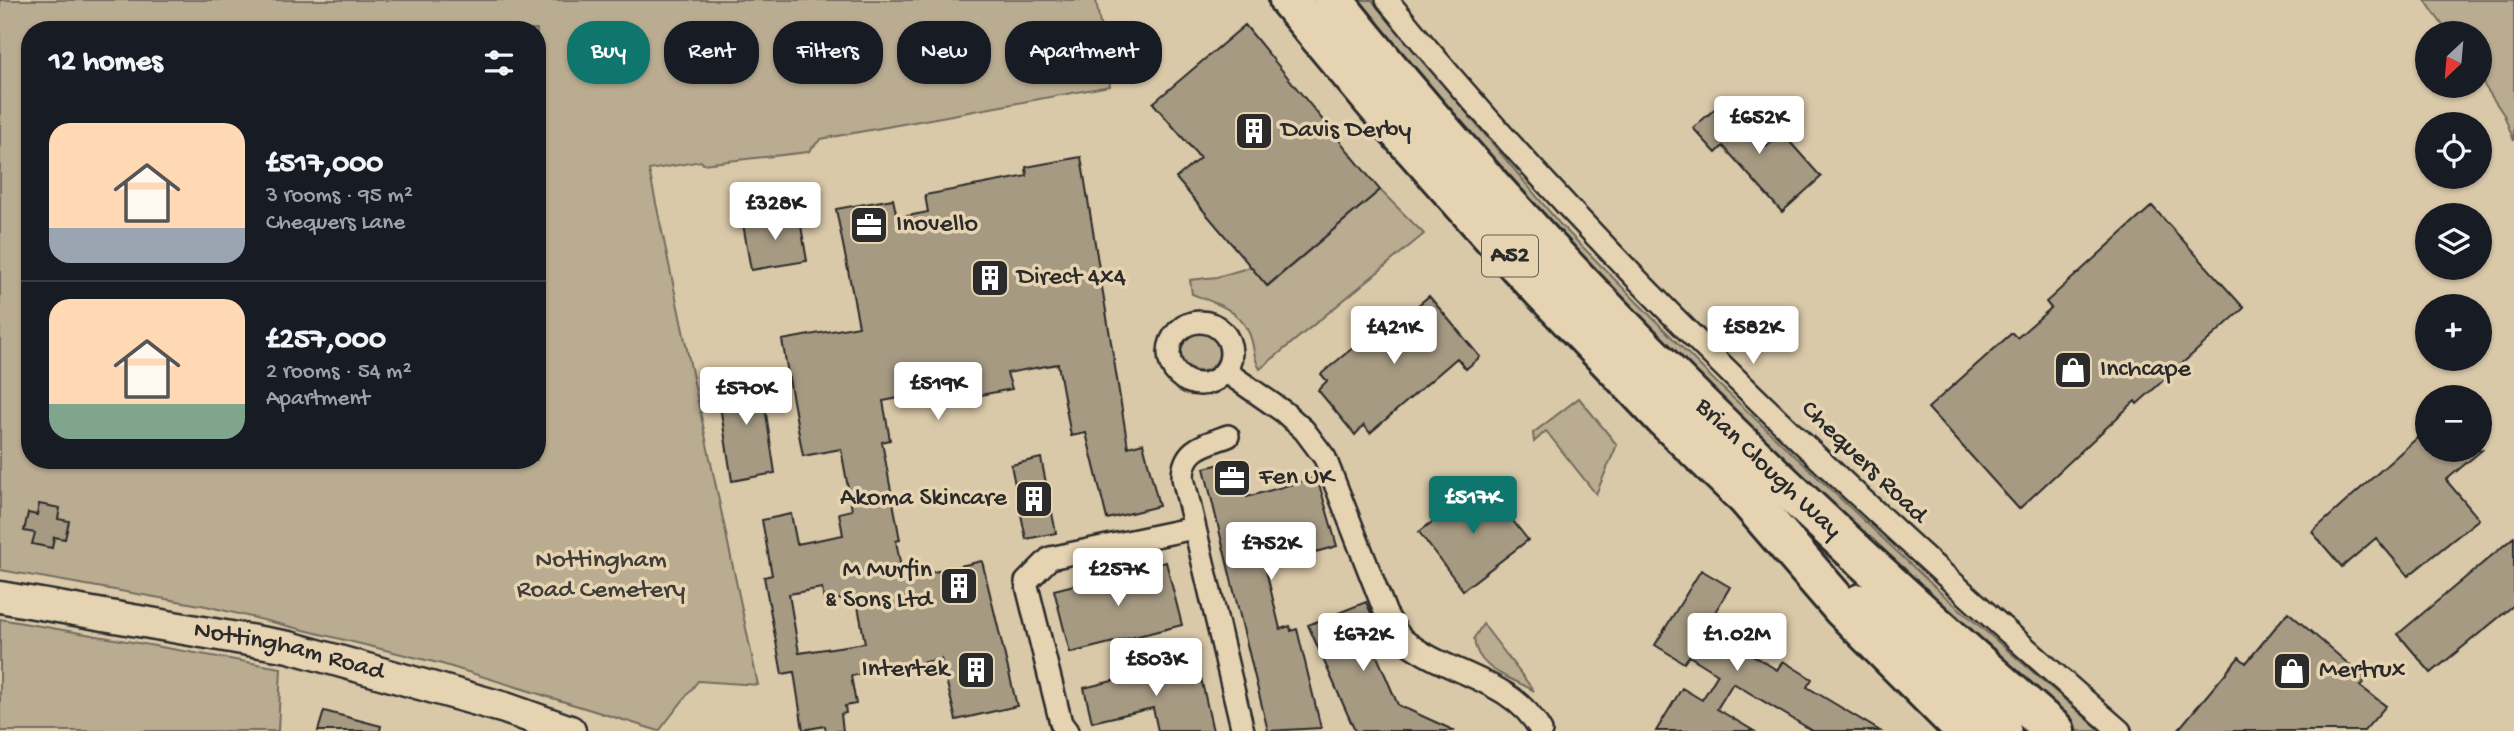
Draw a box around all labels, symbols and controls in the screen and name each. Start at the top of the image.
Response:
chip: Buy [567,21,650,84]
chip: Rent [664,21,759,84]
chip: Filters [773,21,883,84]
chip: New [897,21,991,84]
chip: Apartment [1005,21,1162,84]
north arrow [2415,21,2492,98]
map controls [2415,21,2492,462]
icon: filters [480,44,518,82]
text: 12 homes [49,46,162,81]
pin: £652K [1710,96,1808,156]
text: £652K [1730,105,1788,132]
building icon: Davis Derby [1233,110,1275,152]
button: locate [2415,112,2492,189]
place label: Davis Derby [1279,116,1412,147]
text: £517,000 [266,148,383,183]
icon: home [105,151,189,235]
pin: £328K [726,182,824,242]
text: 3 rooms · 95 m² [266,183,413,210]
text: £328K [746,191,804,218]
button: layers [2415,203,2492,280]
office icon: Inovello [848,204,890,246]
text: Chequers Lane [266,210,405,237]
place label: Inovello [896,210,978,241]
road number: A52 [1482,235,1538,276]
building icon: Direct 4x4 [969,257,1011,299]
place label: Direct 4x4 [1015,263,1126,294]
button: + [2415,294,2492,371]
pin: £421K [1345,306,1443,366]
pin: £582K [1704,306,1802,366]
text: £421K [1367,315,1421,342]
text: £582K [1724,315,1782,342]
text: £257,000 [266,324,386,359]
icon: home [105,327,189,411]
shop icon: Inchcape [2052,349,2094,391]
place label: Inchcape [2100,355,2191,386]
text: 2 rooms · 54 m² [266,359,412,386]
pin: £519K [889,362,987,422]
pin: £570K [697,368,795,427]
text: £519K [910,371,966,398]
text: £570K [716,376,776,403]
button: − [2415,385,2492,462]
text: Apartment [266,386,370,413]
street label: Brian Clough Way [1687,391,1847,546]
street label: Chequers Road [1793,395,1934,532]
office icon: Fen UK [1211,457,1253,499]
place label: Fen UK [1258,463,1336,494]
pin: £517K [1424,476,1522,536]
building icon: Akoma Skincare [1013,478,1055,520]
place label: Akoma Skincare [840,484,1008,515]
text: £517K [1445,485,1501,512]
pin: £752K [1222,522,1320,582]
text: £752K [1242,531,1300,558]
park label: Nottingham Road Cemetery [517,546,685,607]
pin: £257K [1069,548,1167,608]
place label: M Murfin & Sons Ltd [825,556,934,617]
text: £257K [1089,557,1147,584]
building icon: M Murfin & Sons Ltd [938,565,980,607]
pin: £672K [1314,614,1412,673]
pin: £1.02M [1680,614,1794,673]
street label: Nottingham Road [191,615,389,689]
text: £672K [1334,622,1392,649]
text: £1.02M [1703,622,1771,649]
pin: £503K [1107,638,1205,698]
text: £503K [1126,647,1186,674]
building icon: Intertek [955,649,997,691]
shop icon: Mertrux [2271,650,2313,692]
place label: Intertek [862,655,951,686]
place label: Mertrux [2319,656,2406,687]

